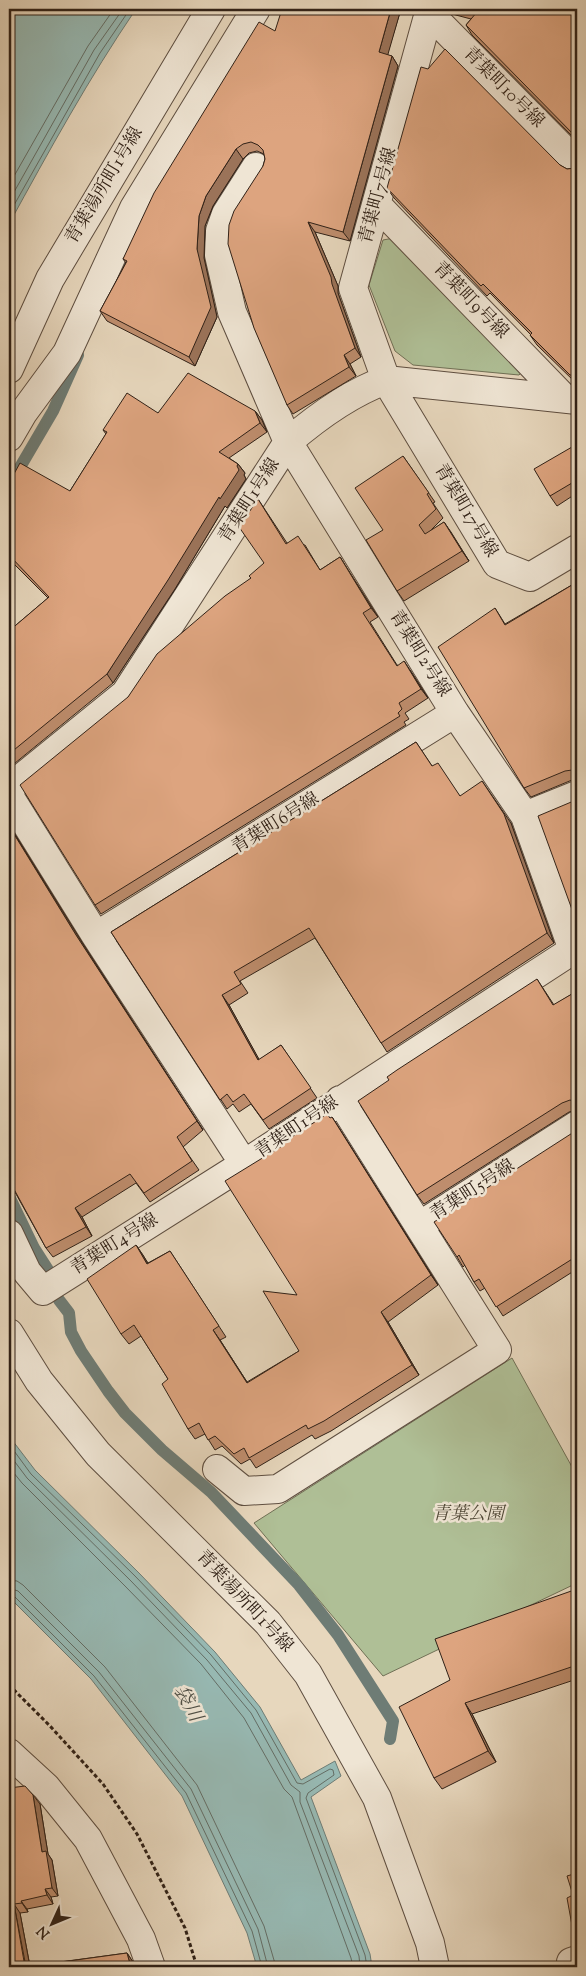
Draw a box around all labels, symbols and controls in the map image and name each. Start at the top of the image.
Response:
street label: 青葉町10号線 [457,42,549,134]
street label: 青葉湯所町1号線 [60,123,150,249]
street label: 青葉町7号線 [354,145,404,247]
street label: 青葉町9号線 [426,256,514,346]
street label: 青葉町1号線 [213,454,287,548]
street label: 青葉町17号線 [427,459,503,563]
street label: 青葉町2号線 [382,605,456,703]
street label: 青葉町6号線 [227,787,325,861]
street label: 青葉町1号線 [250,1090,344,1166]
street label: 青葉町5号線 [426,1154,520,1228]
street label: 青葉町4号線 [66,1208,164,1282]
park label: 青葉公園 [432,1502,507,1528]
street label: 青葉湯所町1号線 [189,1545,299,1659]
water label: 袋川 [166,1681,209,1729]
north arrow [28,1898,78,1948]
text: N [33,1921,55,1943]

